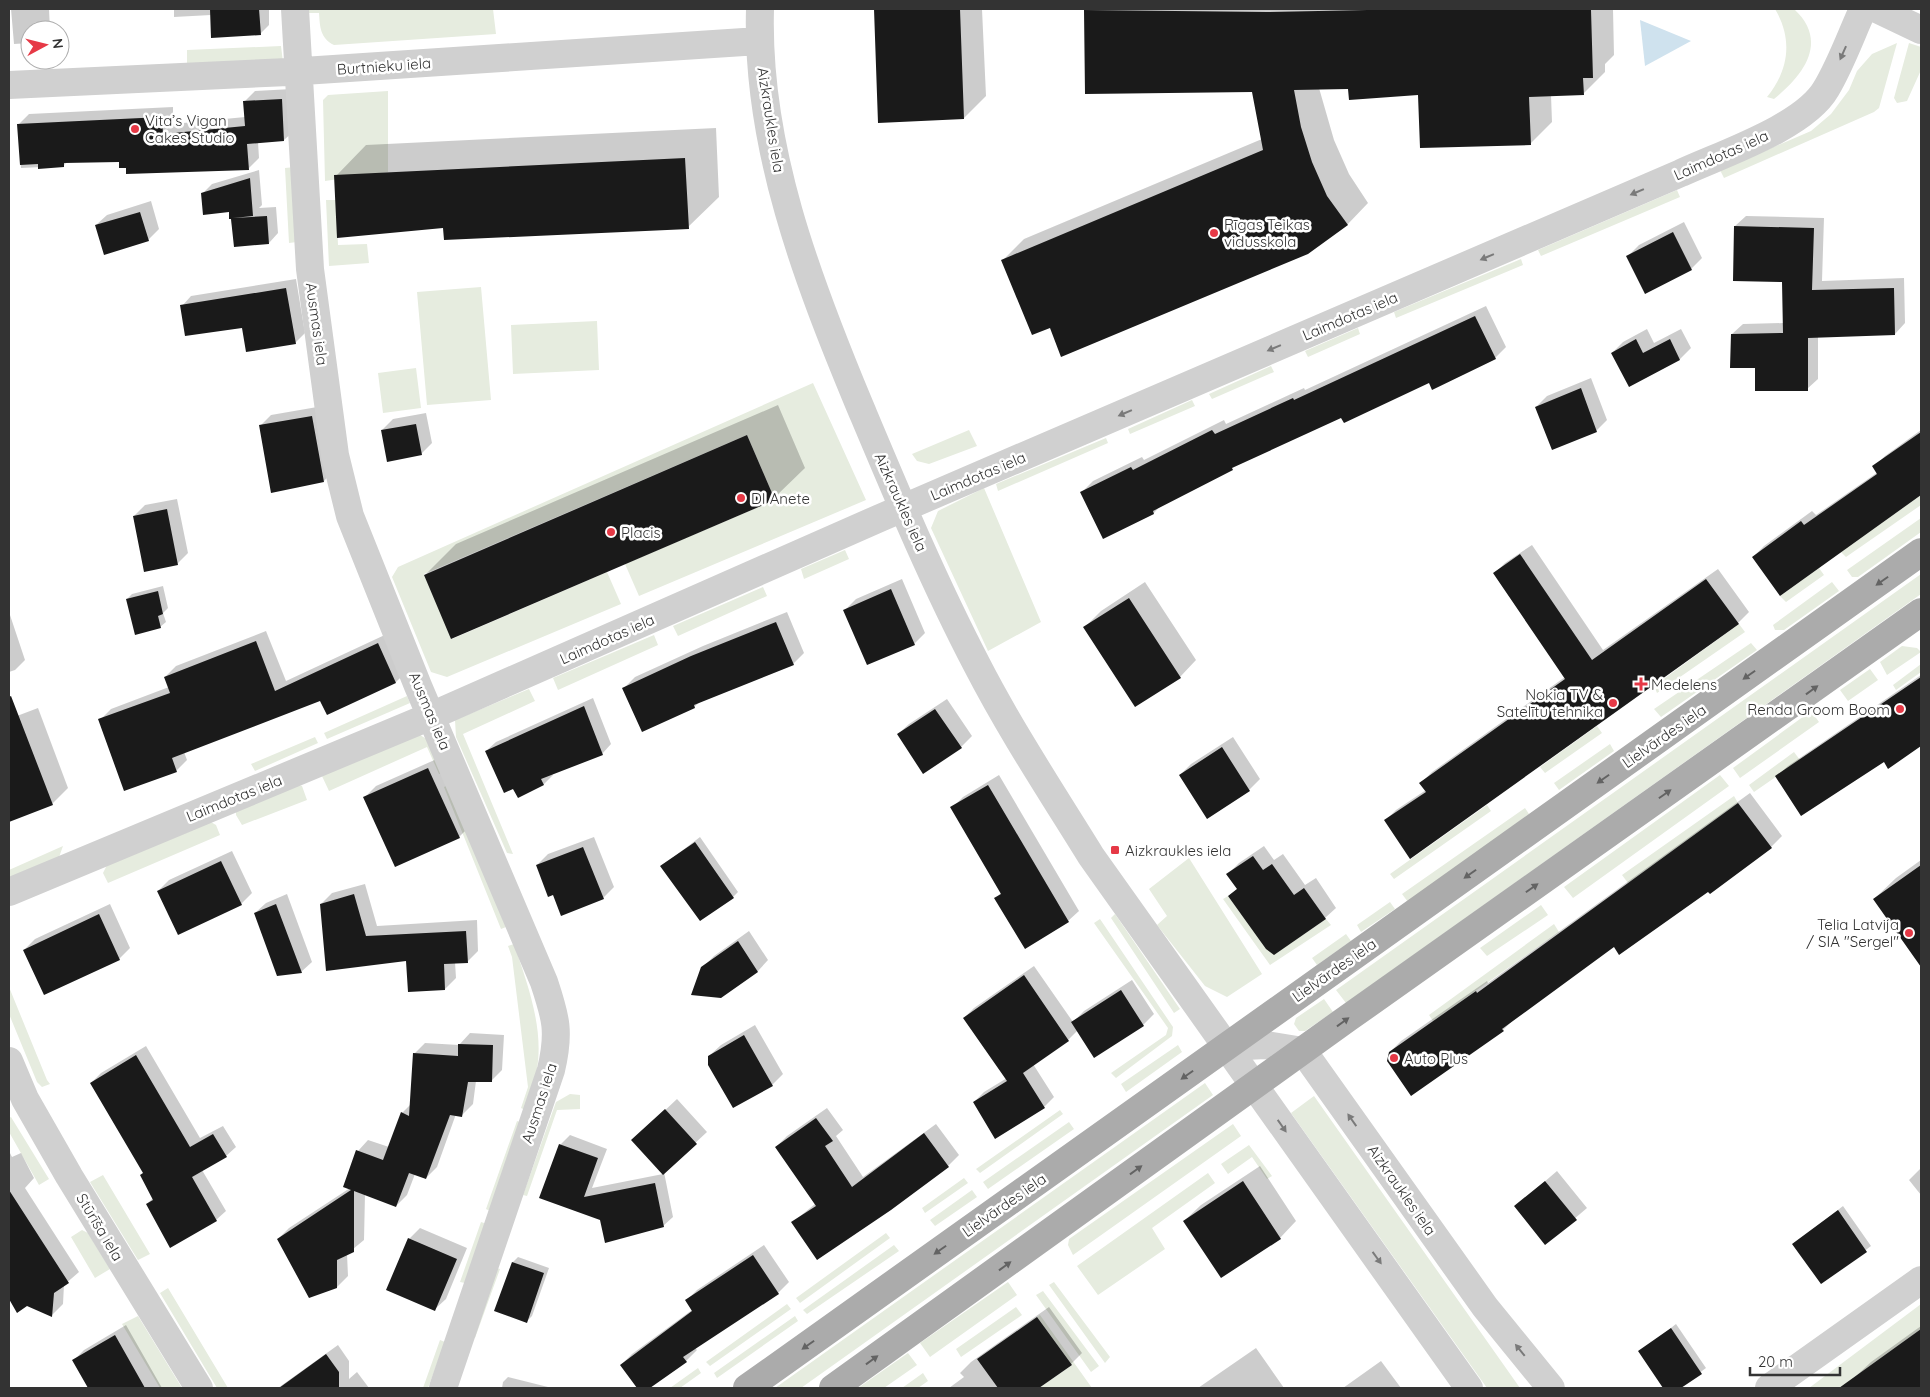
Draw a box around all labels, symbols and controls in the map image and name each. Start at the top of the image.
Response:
north arrow [20,20,70,70]
text: N [48,37,67,50]
one-way arrow [1838,46,1846,60]
street label: Burtnieku iela [336,53,432,79]
street label: Aizkraukles iela [753,66,789,174]
place label: Vita’s Vigan Cakes Studio [145,111,235,147]
marker: Vita’s Vigan Cakes Studio [129,123,141,135]
street label: Laimdotas iela [1671,126,1771,184]
one-way arrow [1630,189,1644,197]
place label: Rīgas Teikas vidusskola [1224,215,1310,251]
marker: Rīgas Teikas vidusskola [1208,227,1220,239]
one-way arrow [1480,253,1494,261]
street label: Ausmas iela [302,281,332,367]
street label: Laimdotas iela [1300,287,1400,345]
one-way arrow [1267,345,1281,353]
one-way arrow [1117,409,1132,417]
street label: Laimdotas iela [928,447,1028,505]
street label: Aizkraukles iela [871,450,931,554]
place label: DI Anete [751,489,810,508]
marker: DI Anete [735,492,747,504]
place label: Placis [621,523,661,542]
marker: Placis [605,526,617,538]
one-way arrow [1875,576,1888,586]
street label: Laimdotas iela [557,610,657,668]
street label: Ausmas iela [405,669,455,753]
one-way arrow [1742,670,1756,680]
place label: Medelens [1651,675,1717,694]
marker: Medelens [1635,678,1647,690]
place label: Nokia TV & Satelītu tehnika [1497,685,1603,721]
one-way arrow [1805,685,1819,695]
marker: Nokia TV & Satelītu tehnika [1607,697,1619,709]
street label: Lielvārdes iela [1618,700,1710,772]
place label: Renda Groom Boom [1747,700,1890,719]
marker: Renda Groom Boom [1894,703,1906,715]
street label: Laimdotas iela [183,770,285,826]
one-way arrow [1596,774,1609,784]
one-way arrow [1658,789,1672,799]
place label: Aizkraukles iela [1125,841,1231,860]
marker: Aizkraukles iela [1109,844,1121,856]
one-way arrow [1464,868,1477,879]
one-way arrow [1525,883,1539,893]
place label: Telia Latvija / SIA "Sergel" [1806,915,1899,951]
marker: Telia Latvija / SIA "Sergel" [1903,927,1915,939]
street label: Lielvārdes iela [1288,934,1380,1006]
one-way arrow [1336,1017,1349,1027]
place label: Auto Plus [1404,1049,1468,1068]
marker: Auto Plus [1388,1052,1400,1064]
street label: Ausmas iela [517,1060,561,1146]
one-way arrow [1180,1070,1193,1080]
one-way arrow [1347,1113,1357,1127]
one-way arrow [1277,1119,1287,1132]
street label: Aizkraukles iela [1364,1141,1440,1239]
one-way arrow [1129,1165,1142,1176]
street label: Lielvārdes iela [958,1169,1050,1241]
street label: Stūrīša iela [72,1190,128,1264]
one-way arrow [933,1245,947,1255]
one-way arrow [1371,1251,1382,1264]
one-way arrow [998,1261,1012,1271]
one-way arrow [801,1340,815,1350]
one-way arrow [1514,1344,1525,1357]
scale bar [1750,1344,1840,1376]
text: 20 m [1758,1352,1793,1371]
one-way arrow [865,1355,879,1365]

